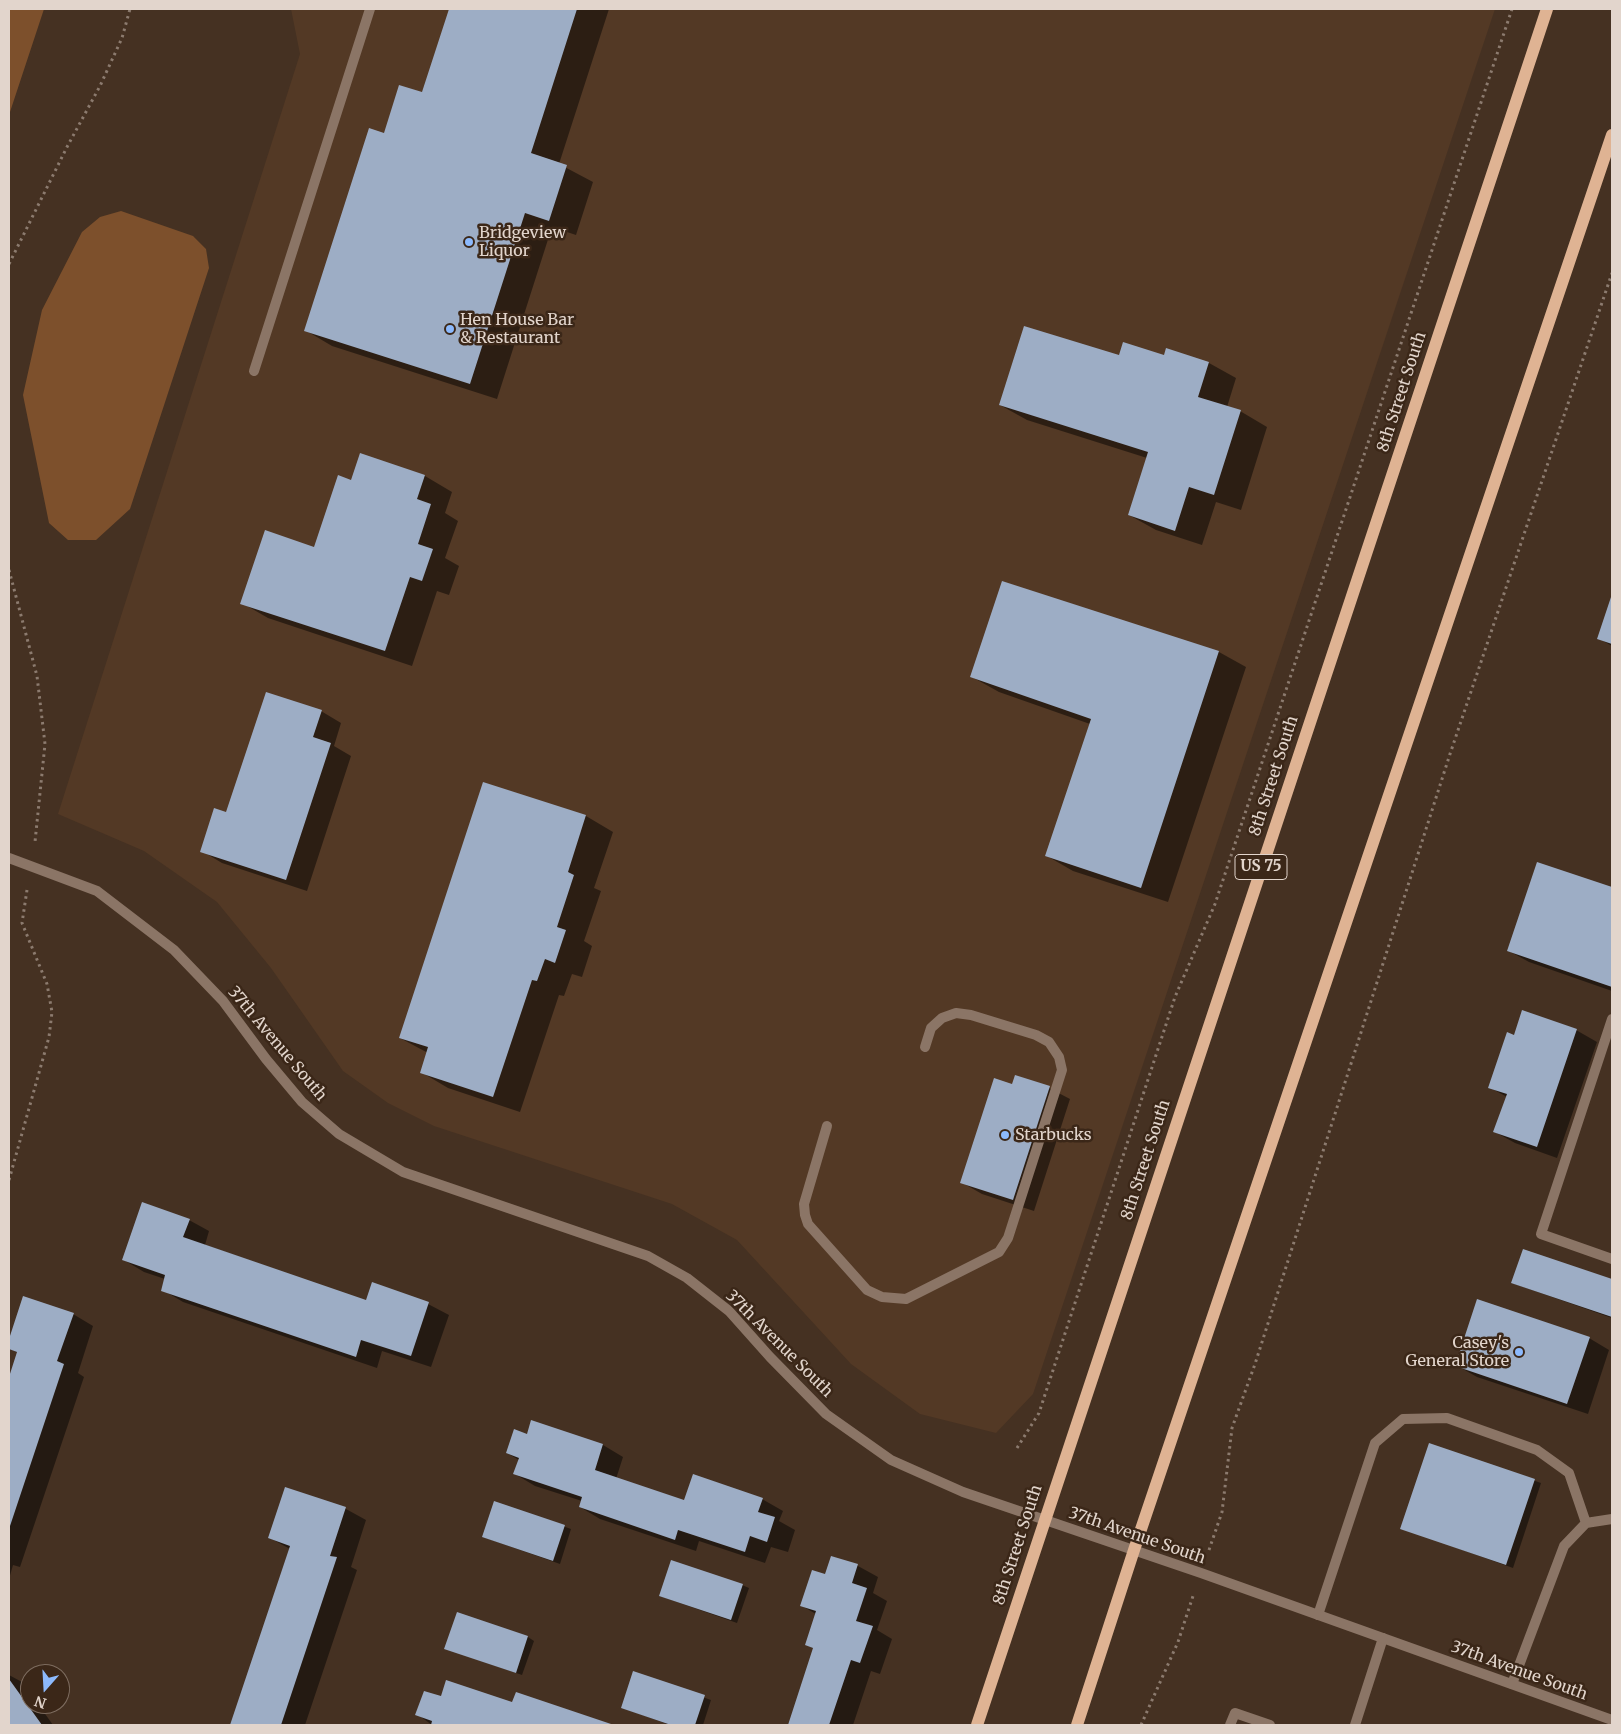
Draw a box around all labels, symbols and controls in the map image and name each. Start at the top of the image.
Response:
place label: Bridgeview Liquor [479,223,566,261]
marker: Bridgeview Liquor [463,236,475,248]
place label: Hen House Bar & Restaurant [460,310,574,348]
marker: Hen House Bar & Restaurant [444,323,456,335]
street label: 8th Street South [1374,330,1430,454]
street label: 8th Street South [1246,714,1302,838]
road number: US 75 [1235,854,1287,880]
street label: 37th Avenue South [224,983,330,1105]
street label: 8th Street South [1118,1098,1174,1222]
place label: Starbucks [1015,1125,1092,1145]
marker: Starbucks [999,1129,1011,1141]
street label: 37th Avenue South [721,1286,837,1402]
place label: Casey's General Store [1406,1333,1509,1371]
marker: Casey's General Store [1513,1346,1525,1358]
street label: 8th Street South [990,1483,1046,1607]
street label: 37th Avenue South [1066,1504,1208,1568]
street label: 37th Avenue South [1448,1637,1590,1705]
north arrow [20,1664,70,1714]
text: N [32,1692,49,1713]

